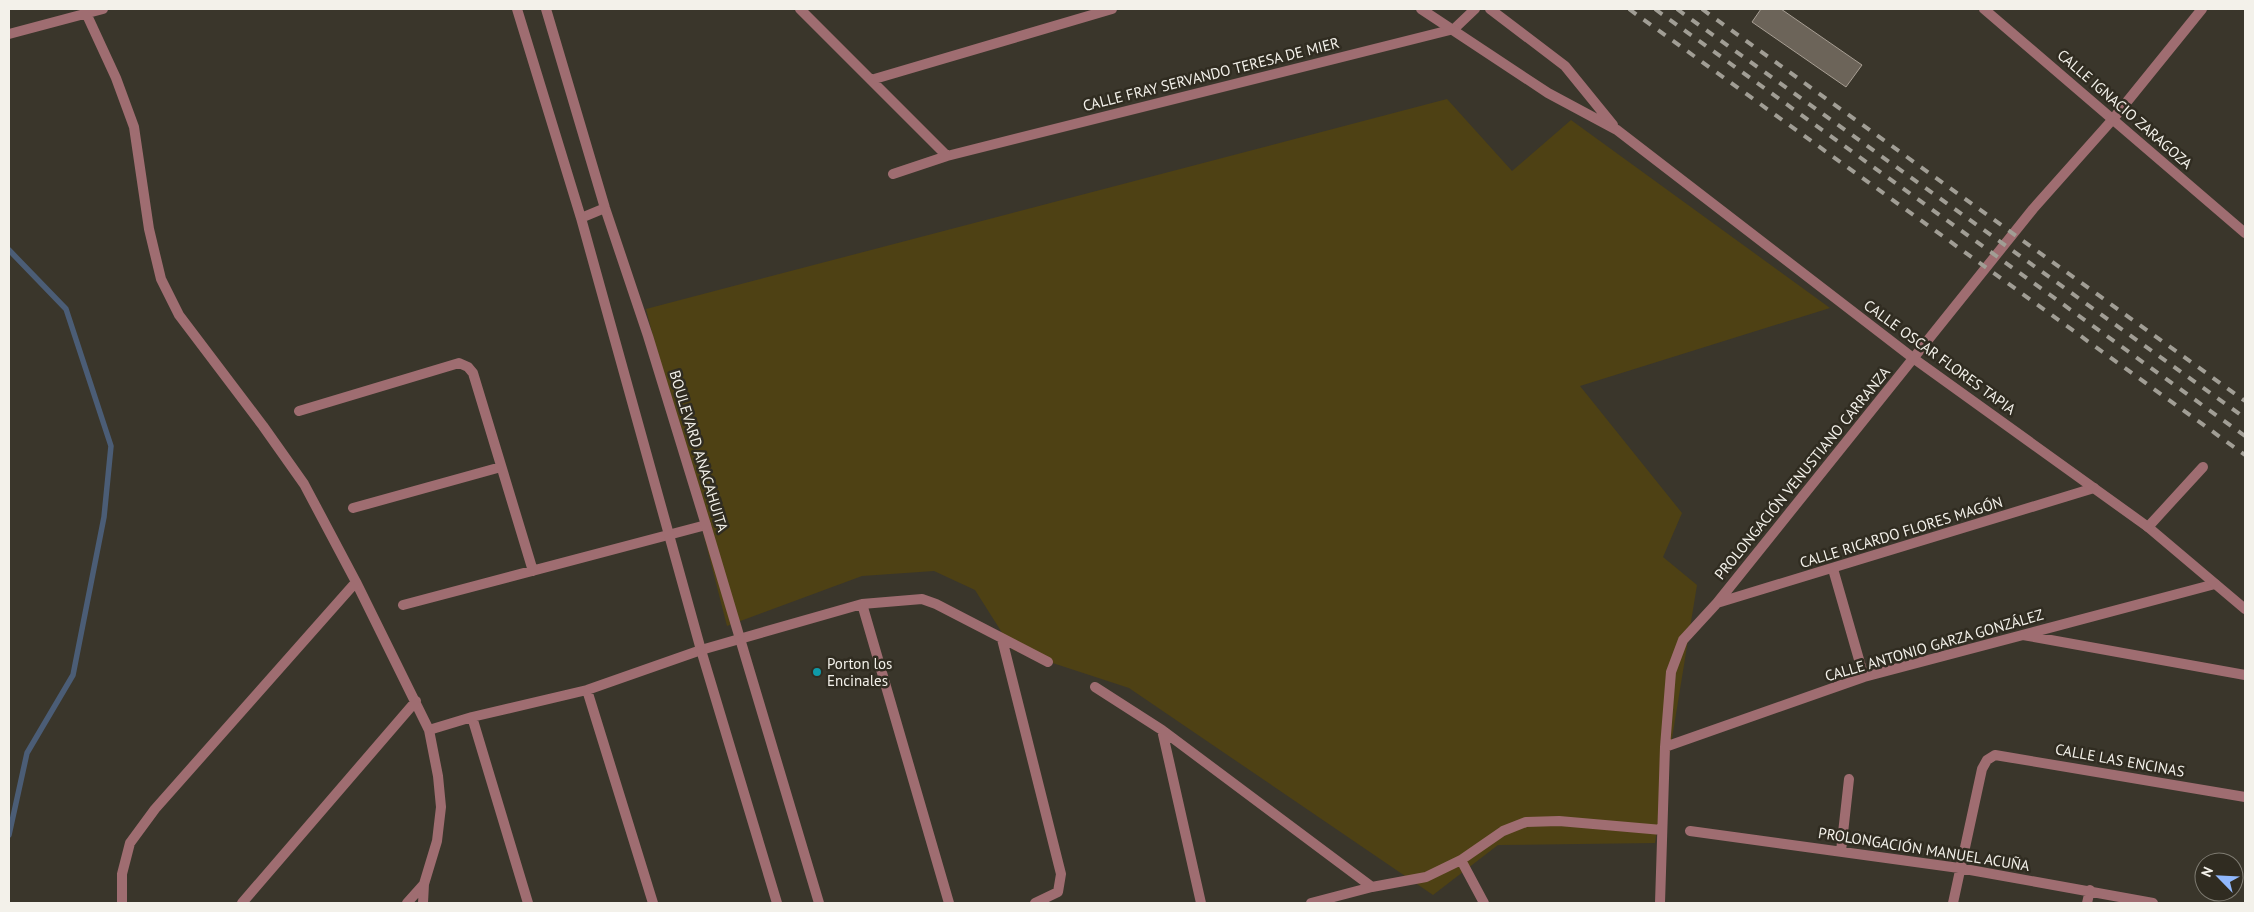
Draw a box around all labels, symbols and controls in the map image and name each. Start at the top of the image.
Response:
street label: CALLE FRAY SERVANDO TERESA DE MIER [1081,33,1341,115]
street label: CALLE IGNACIO ZARAGOZA [2054,45,2197,173]
street label: CALLE OSCAR FLORES TAPIA [1860,295,2020,419]
street label: PROLONGACIÓN VENUSTIANO CARRANZA [1710,362,1894,583]
street label: BOULEVARD ANACAHUITA [665,368,733,534]
street label: CALLE RICARDO FLORES MAGÓN [1797,492,2005,572]
street label: CALLE ANTONIO GARZA GONZÁLEZ [1823,605,2045,685]
place label: Porton los Encinales [827,654,892,690]
marker: Porton los Encinales [811,666,823,678]
street label: CALLE LAS ENCINAS [2054,739,2186,781]
street label: PROLONGACIÓN MANUEL ACUÑA [1817,823,2031,875]
north arrow [2194,852,2244,902]
text: N [2197,864,2217,880]

